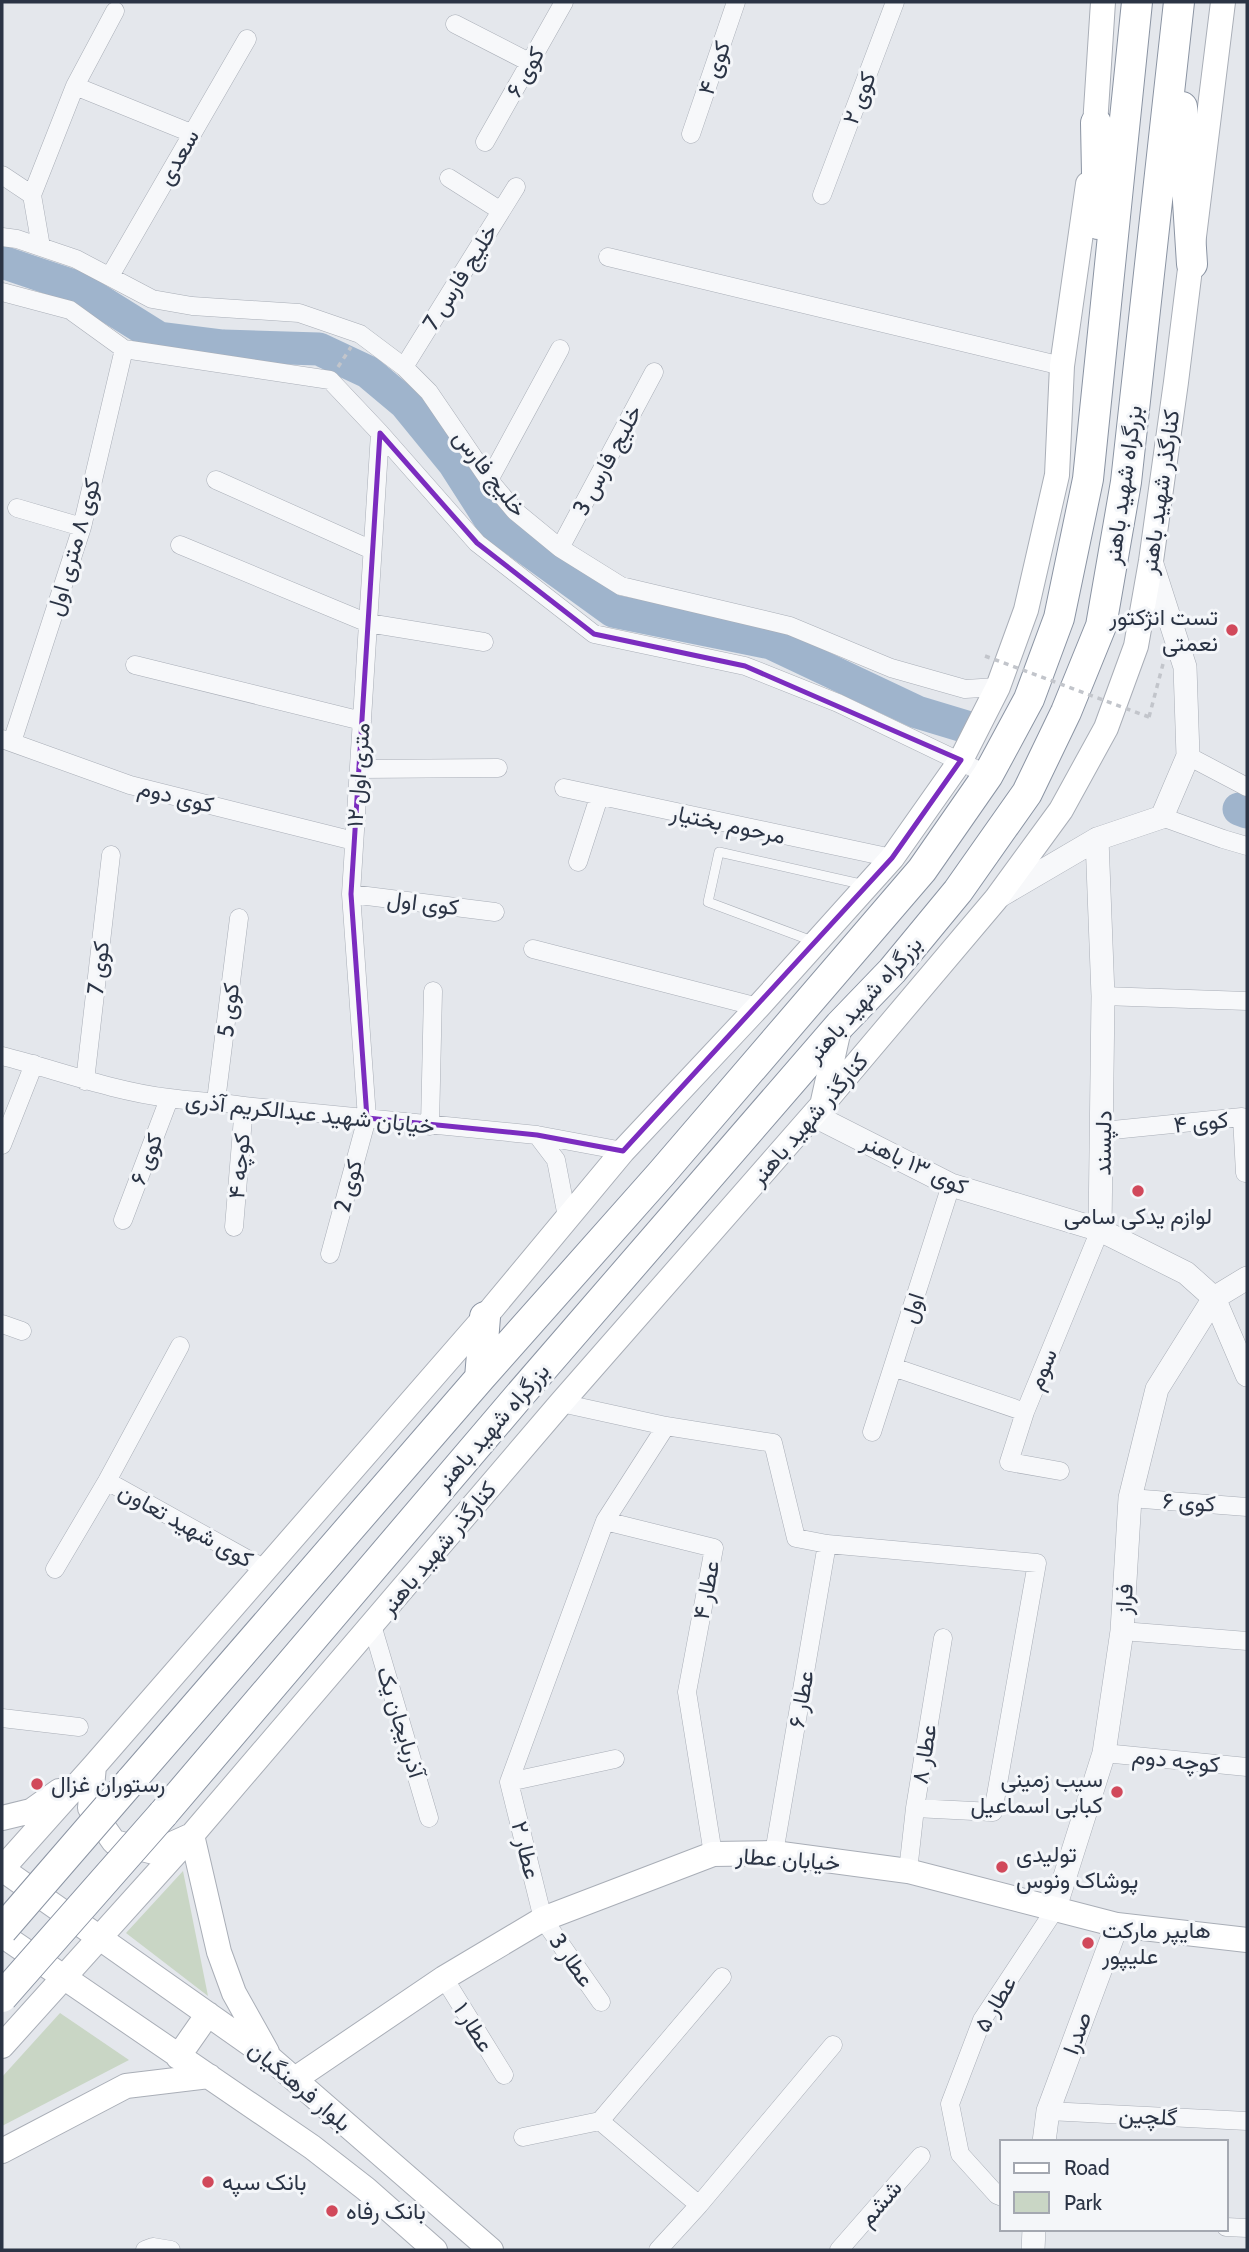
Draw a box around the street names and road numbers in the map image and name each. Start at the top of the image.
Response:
street label: کوی ۴ [692,37,737,99]
street label: کوی ۶ [500,42,551,102]
street label: کوی ۲ [836,68,883,129]
street label: سعدی [151,124,205,190]
street label: خلیج فارس 7 [416,219,505,336]
street label: خلیج فارس 3 [566,400,649,521]
street label: بزرگراه شهید باهنر [1098,404,1149,568]
street label: کنارگذر شهید باهنر [1134,408,1186,577]
street label: خلیج فارس [446,424,533,523]
street label: کوی ۸ متری اول [40,475,107,619]
street label: ۱۲ متری اول [340,722,377,828]
street label: کوی دوم [135,773,217,820]
street label: مرحوم بختیار [667,798,788,851]
street label: کوی اول [385,885,460,922]
street label: بزرگراه شهید باهنر [799,930,929,1069]
street label: کوی 7 [81,940,116,996]
street label: کوی 5 [211,981,246,1039]
street label: کنارگذر شهید باهنر [743,1047,875,1192]
street label: خیابان شهید عبدالکریم آذری [184,1086,436,1141]
street label: کوی ۴ [1172,1105,1230,1140]
street label: دلپسند [1088,1110,1120,1176]
street label: کوی ۱۳ باهنر [856,1127,973,1202]
street label: کوی ۶ [123,1129,170,1189]
street label: کوچه ۴ [222,1132,258,1200]
street label: کوی 2 [328,1156,369,1216]
street label: اول [894,1289,931,1327]
street label: سوم [1021,1344,1064,1394]
street label: بزرگراه شهید باهنر [428,1357,556,1498]
street label: کنارگذر شهید باهنر [373,1475,503,1622]
street label: کوی شهید تعاون [113,1477,258,1574]
street label: کوی ۶ [1161,1486,1216,1519]
street label: عطار ۴ [687,1558,726,1622]
street label: فراز [1109,1583,1140,1616]
street label: آذربایجان یک [370,1663,432,1783]
street label: عطار ۶ [782,1668,821,1730]
street label: عطار ۸ [905,1722,944,1786]
street label: کوچه دوم [1131,1741,1221,1781]
street label: عطار ۲ [504,1818,547,1882]
street label: خیابان عطار [734,1841,841,1878]
street label: عطار 3 [543,1928,600,1993]
street label: عطار ۵ [968,1971,1023,2038]
street label: عطار ۱ [447,1997,500,2058]
street label: صدرا [1056,2008,1098,2058]
street label: بلوار فرهنگیان [242,2035,357,2138]
street label: گلچین [1118,2100,1178,2134]
street label: ششم [852,2174,908,2233]

